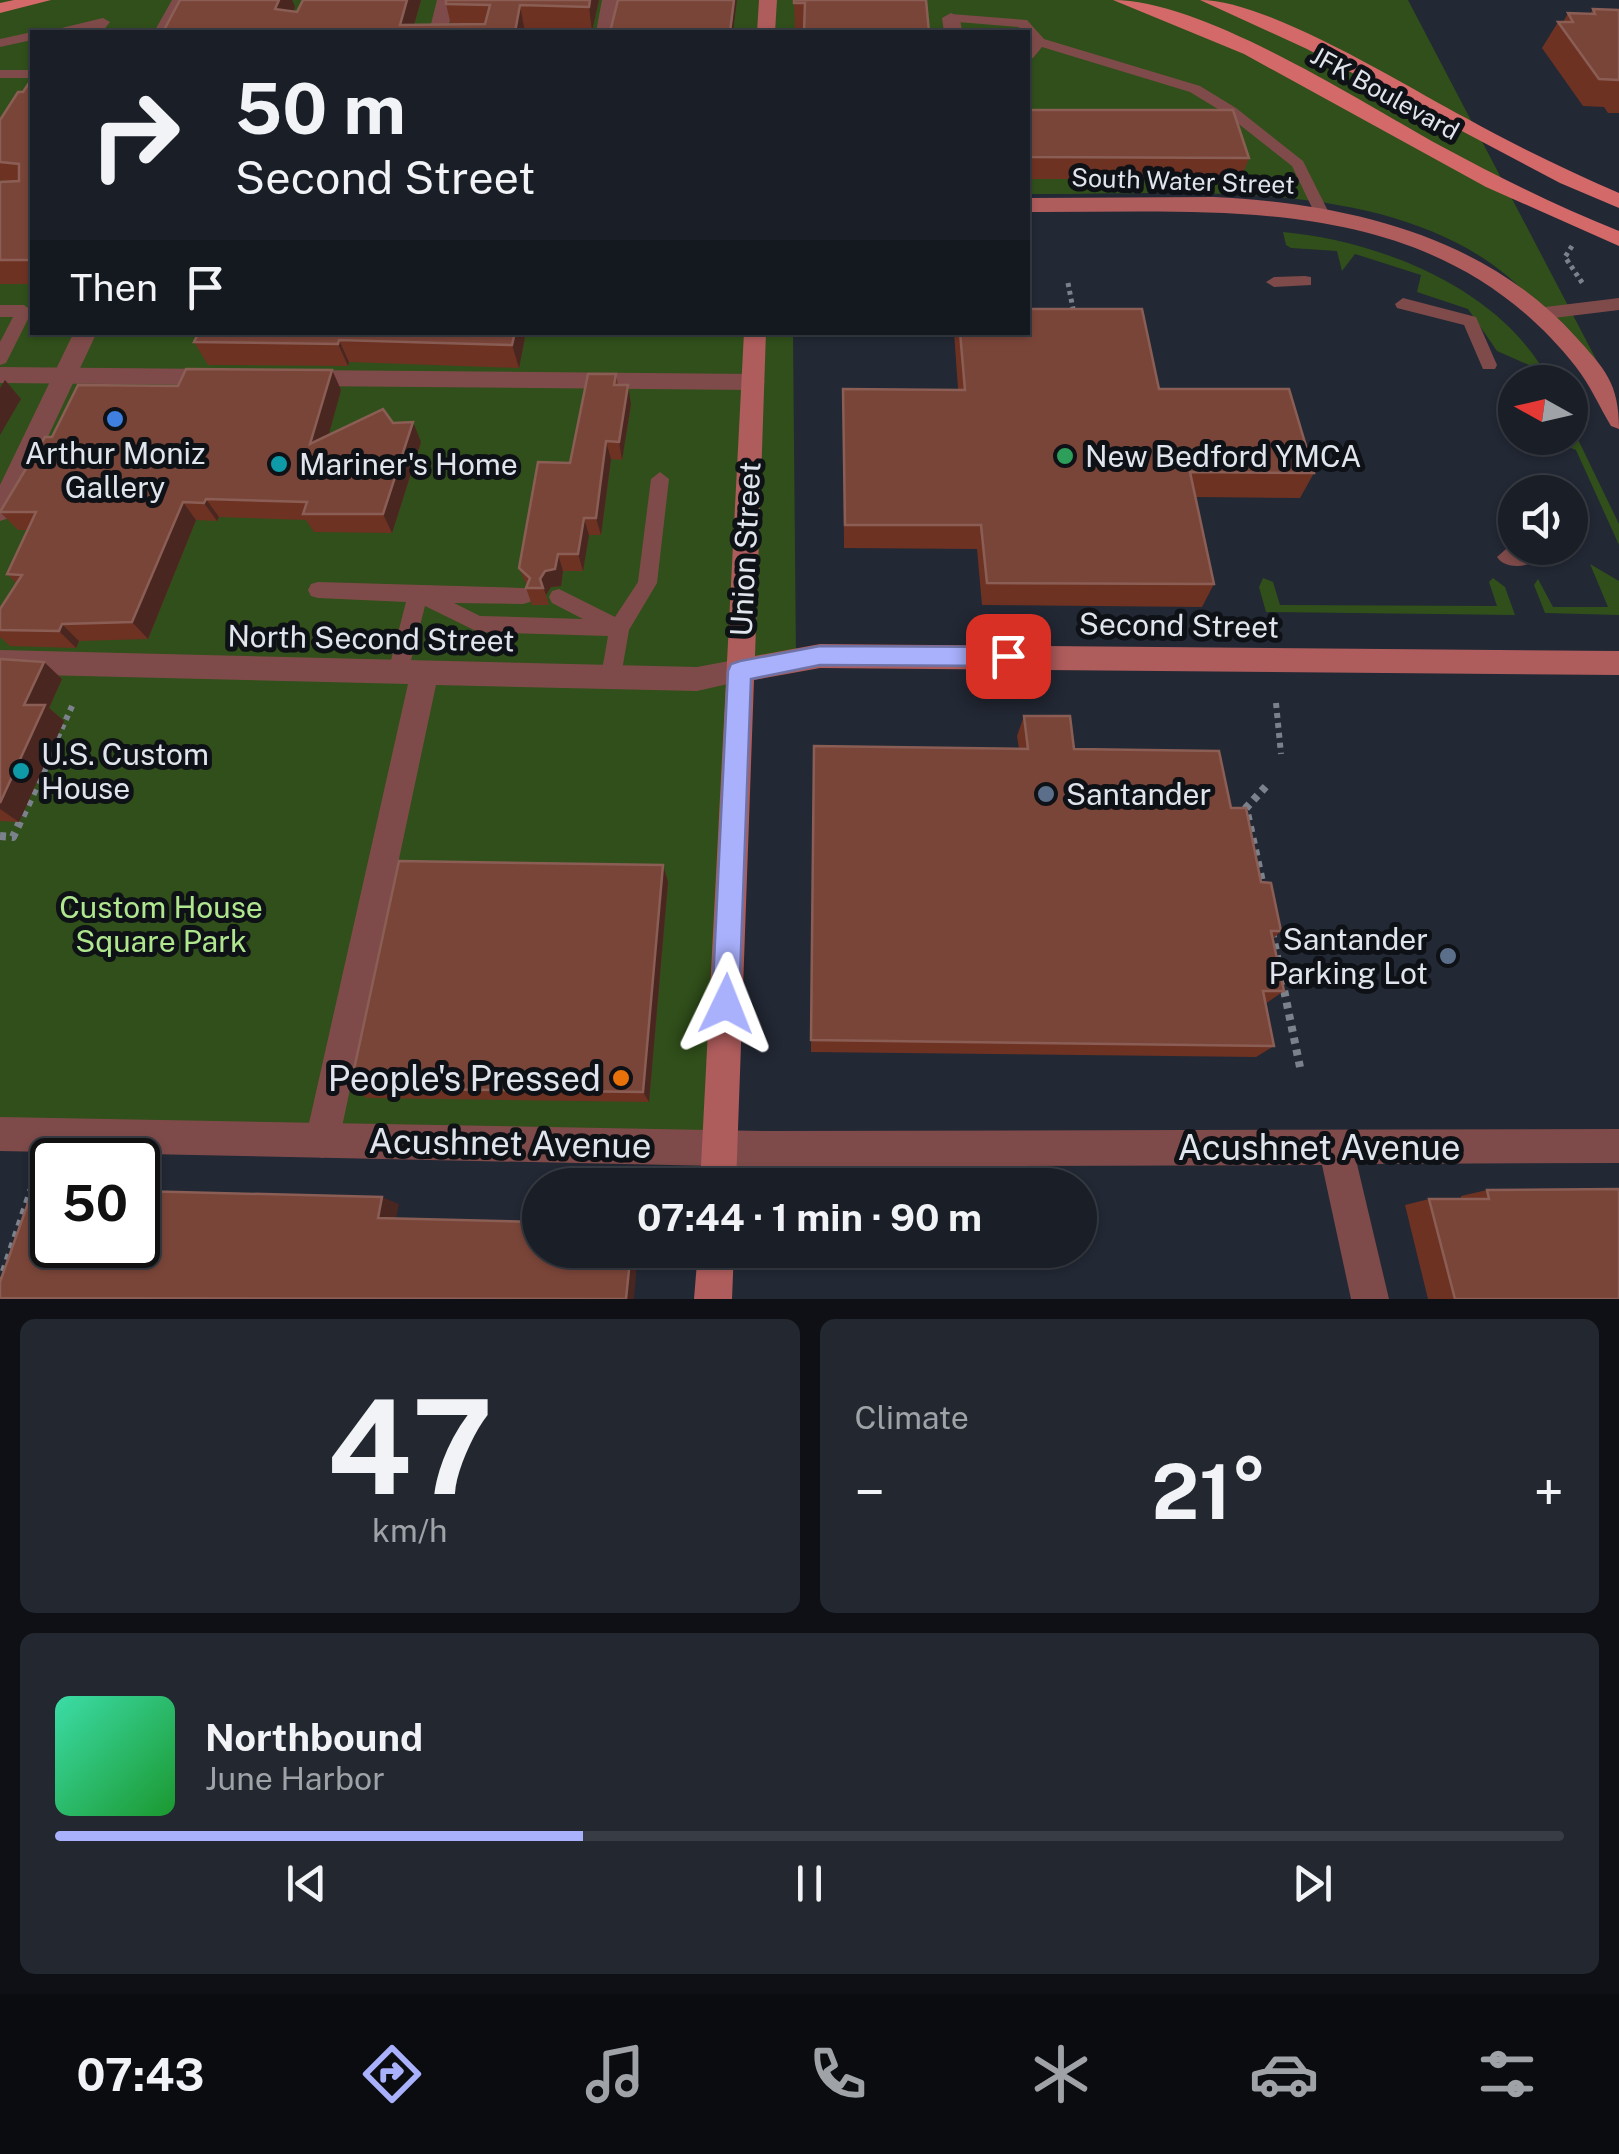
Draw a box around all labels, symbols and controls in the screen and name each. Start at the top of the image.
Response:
street label: JFK Boulevard [1306,40,1464,146]
text: 50 m [235,67,406,150]
icon: right [70,70,200,200]
text: Second Street [235,151,536,204]
street label: South Water Street [1071,162,1295,200]
icon: arrive [178,260,233,315]
text: Then [70,265,158,310]
north arrow [1498,365,1588,455]
map controls [1498,365,1588,565]
marker: Arthur Moniz Gallery [104,408,126,430]
place label: Arthur Moniz Gallery [25,435,205,505]
place label: New Bedford YMCA [1085,438,1362,474]
marker: New Bedford YMCA [1054,445,1076,467]
place label: Mariner's Home [299,446,518,482]
marker: Mariner's Home [268,453,290,475]
street label: Union Street [722,461,768,637]
button: sound [1498,475,1588,565]
street label: Second Street [1079,605,1279,645]
pin [966,614,1051,699]
street label: North Second Street [227,617,515,659]
icon: arrive [981,629,1036,684]
place label: U.S. Custom House [41,736,209,806]
marker: U.S. Custom House [10,760,32,782]
place label: Santander [1066,776,1211,812]
marker: Santander [1035,783,1057,805]
park label: Custom House Square Park [59,889,263,959]
place label: Santander Parking Lot [1268,921,1428,991]
marker: Santander Parking Lot [1437,945,1459,967]
position arrow [674,952,778,1056]
place label: People's Pressed [328,1058,601,1099]
marker: People's Pressed [610,1067,632,1089]
street label: Acushnet Avenue [368,1120,652,1166]
street label: Acushnet Avenue [1177,1127,1461,1168]
speed limit sign: 50 [30,1138,160,1268]
text: 07:44 · 1 min · 90 m [637,1195,982,1240]
text: 47 [326,1371,493,1523]
text: Climate [855,1399,969,1436]
text: 21° [1152,1448,1267,1536]
text: − [855,1460,885,1524]
text: + [1534,1460,1564,1524]
text: km/h [372,1512,447,1549]
text: Northbound [205,1715,423,1760]
text: June Harbor [205,1760,385,1797]
icon: previous [279,1856,334,1911]
icon: pause [782,1856,837,1911]
icon: next [1285,1856,1340,1911]
icon: directions [357,2039,427,2109]
icon: music [580,2039,650,2109]
icon: phone [803,2039,873,2109]
icon: climate [1026,2039,1096,2109]
icon: car [1249,2039,1319,2109]
icon: filters [1472,2039,1542,2109]
text: 07:43 [77,2048,204,2101]

